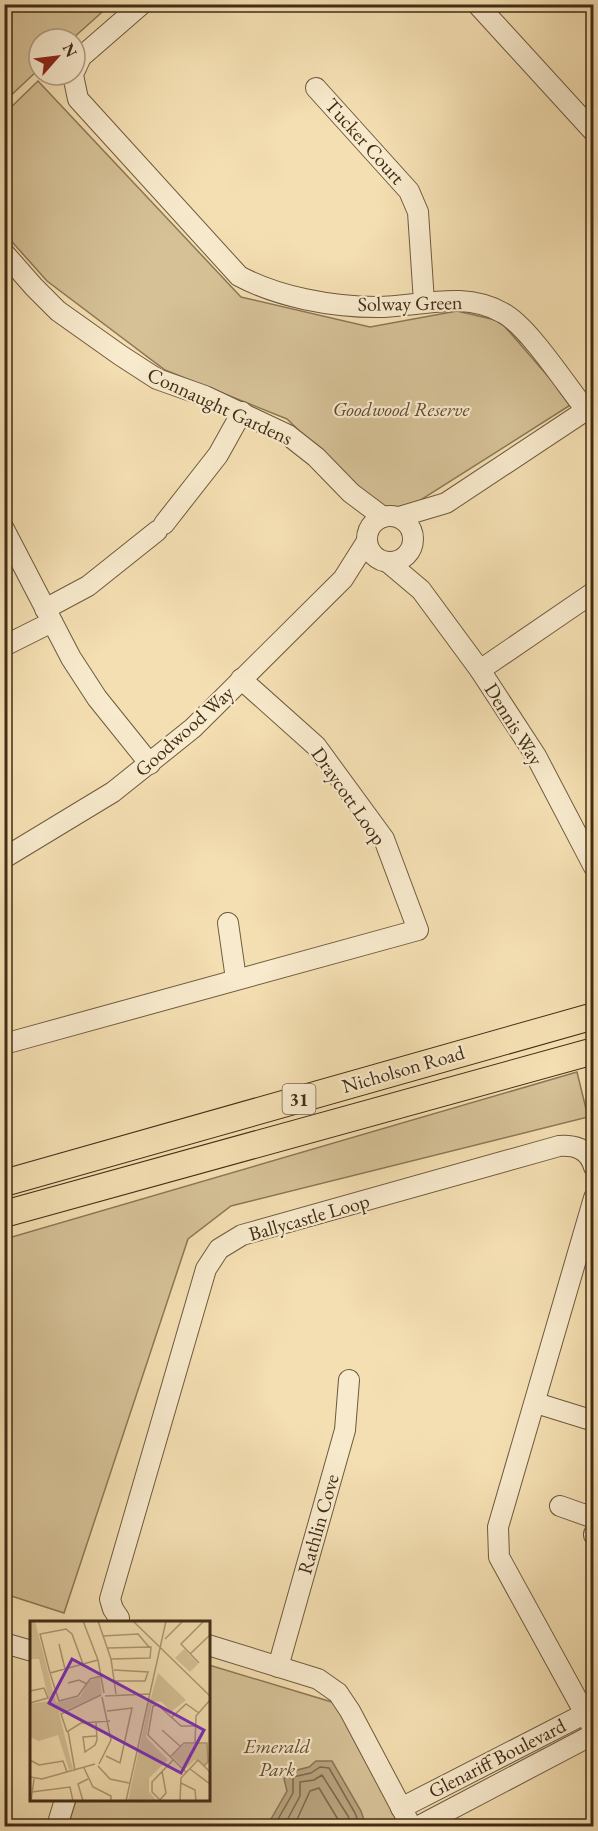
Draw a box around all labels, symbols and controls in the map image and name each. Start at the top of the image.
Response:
north arrow [27,27,87,87]
text: N [57,40,82,61]
street label: Tucker Court [319,92,411,190]
street label: Solway Green [357,289,463,317]
street label: Connaught Gardens [143,361,297,451]
park label: Goodwood Reserve [333,396,470,422]
street label: Dennis Way [479,678,550,770]
street label: Goodwood Way [129,680,239,782]
street label: Draycott Loop [306,742,392,850]
street label: Nicholson Road [339,1039,468,1099]
road number: 31 [282,1084,316,1114]
street label: Ballycastle Loop [246,1187,372,1247]
street label: Rathlin Cove [291,1471,345,1577]
inset map [30,1621,210,1801]
street label: Glenariff Boulevard [424,1712,571,1804]
park label: Emerald Park [243,1733,311,1782]

